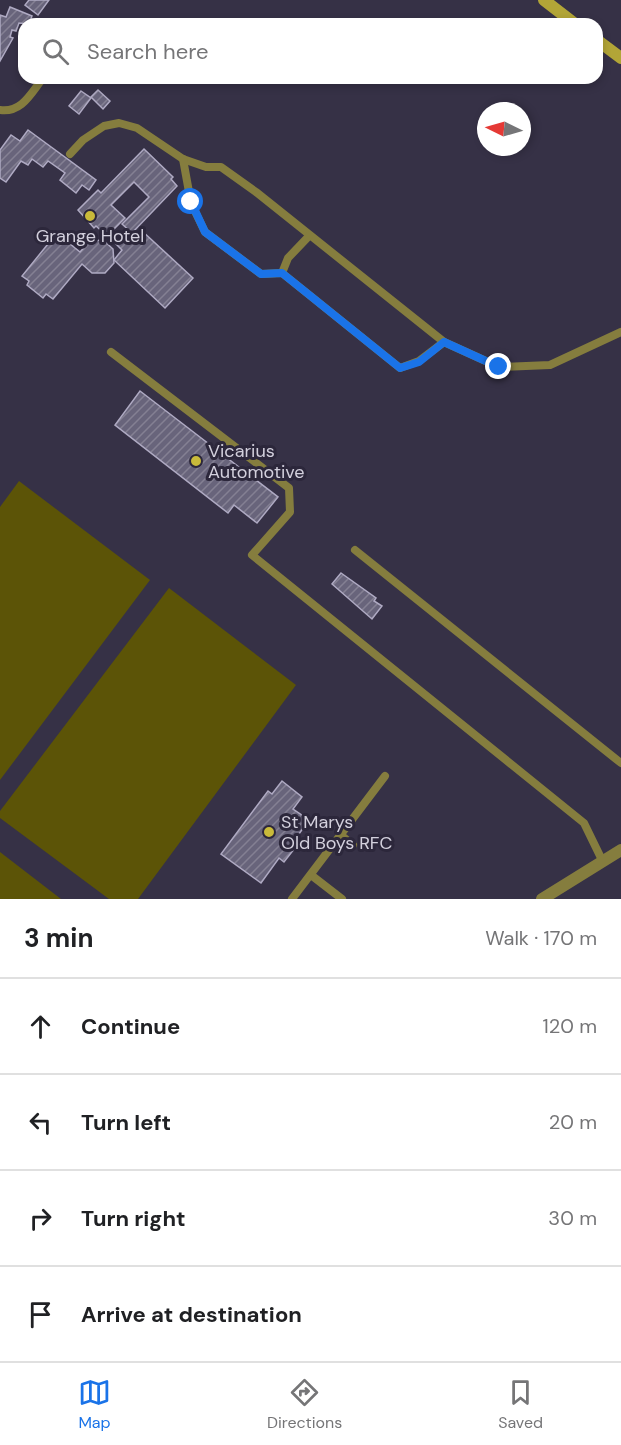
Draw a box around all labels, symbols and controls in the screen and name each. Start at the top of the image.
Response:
search box [18,18,603,84]
icon: search [39,35,72,68]
text: Search here [87,37,208,66]
north arrow [477,102,531,156]
route start [177,188,203,214]
marker: Grange Hotel [83,209,97,223]
place label: Grange Hotel [36,224,144,248]
route end [485,353,511,379]
place label: Vicarius Automotive [208,439,305,484]
marker: Vicarius Automotive [189,454,203,468]
place label: St Marys Old Boys RFC [281,810,392,855]
marker: St Marys Old Boys RFC [262,825,276,839]
text: 3 min [24,921,93,955]
text: Walk · 170 m [485,925,597,951]
icon: ahead [24,1010,57,1043]
text: Continue [81,1012,180,1041]
text: 120 m [543,1013,597,1039]
icon: left [24,1106,57,1139]
text: Turn left [81,1108,171,1137]
text: 20 m [549,1109,597,1135]
icon: right [24,1202,57,1235]
text: Turn right [81,1204,186,1233]
text: 30 m [548,1205,597,1231]
icon: arrive [24,1298,57,1331]
text: Arrive at destination [81,1300,302,1329]
tab: Map [78,1376,111,1433]
tab: Directions [267,1376,342,1433]
tab: Saved [498,1376,543,1433]

